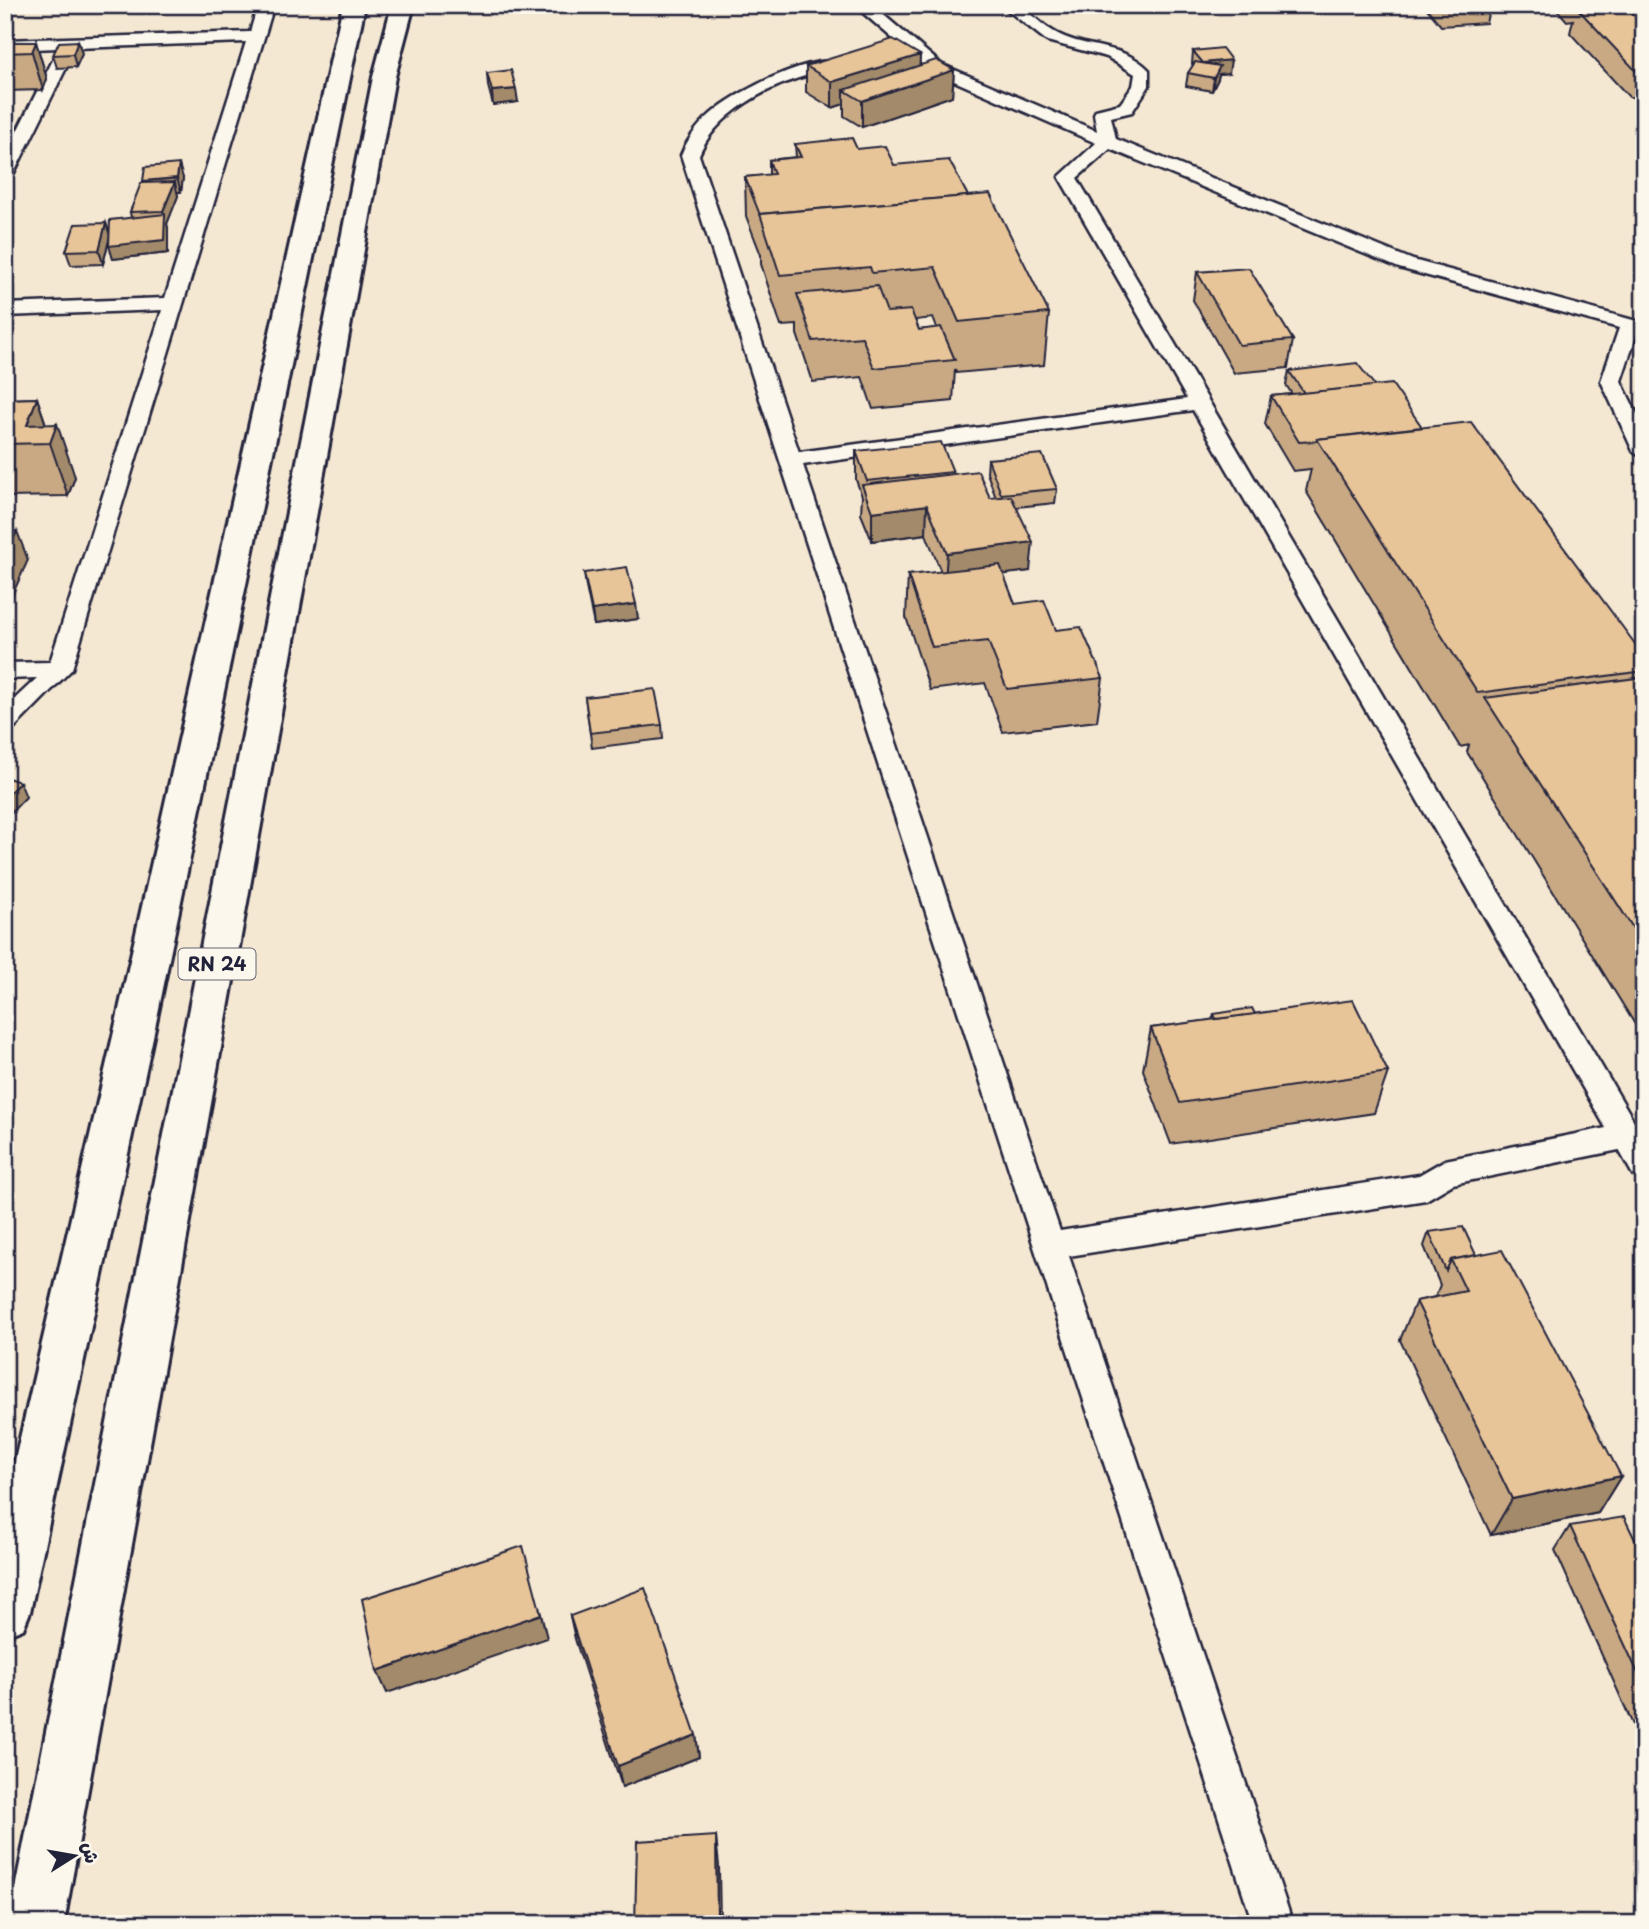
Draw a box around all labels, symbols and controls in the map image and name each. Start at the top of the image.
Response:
road number: RN 24 [178,948,256,980]
north arrow [38,1820,108,1890]
text: ش [76,1840,107,1866]

